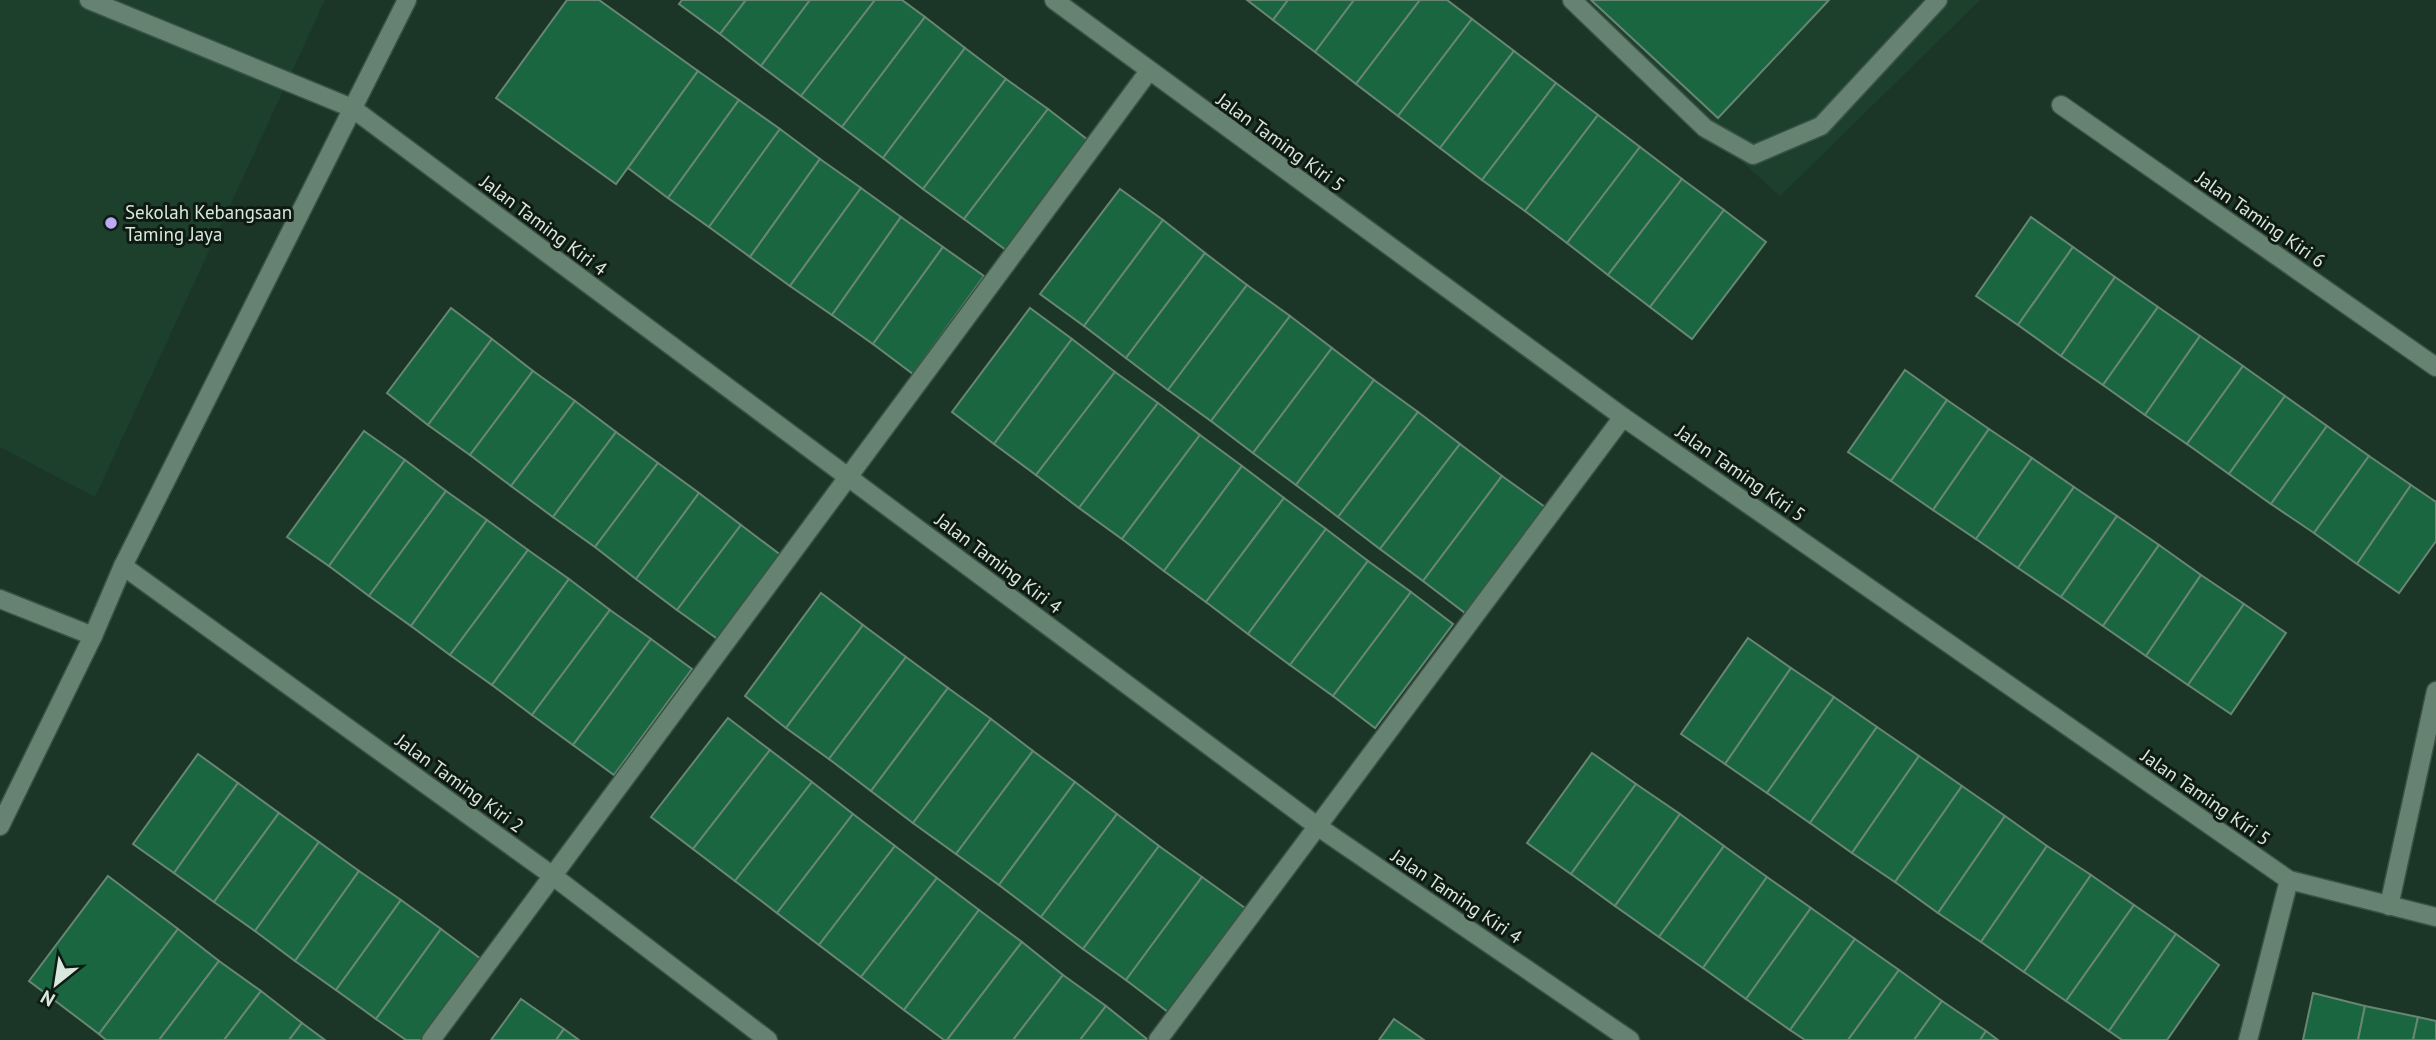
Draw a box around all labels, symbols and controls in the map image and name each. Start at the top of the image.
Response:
street label: Jalan Taming Kiri 5 [1211,87,1350,197]
street label: Jalan Taming Kiri 6 [2191,165,2330,273]
street label: Jalan Taming Kiri 4 [475,169,612,281]
place label: Sekolah Kebangsaan Taming Jaya [125,200,292,246]
marker: Sekolah Kebangsaan Taming Jaya [103,215,119,231]
street label: Jalan Taming Kiri 5 [1671,419,1810,527]
street label: Jalan Taming Kiri 4 [930,507,1067,619]
street label: Jalan Taming Kiri 2 [390,728,529,838]
street label: Jalan Taming Kiri 5 [2136,743,2275,851]
street label: Jalan Taming Kiri 4 [1386,843,1527,949]
north arrow [21,949,91,1019]
text: N [36,985,59,1012]

